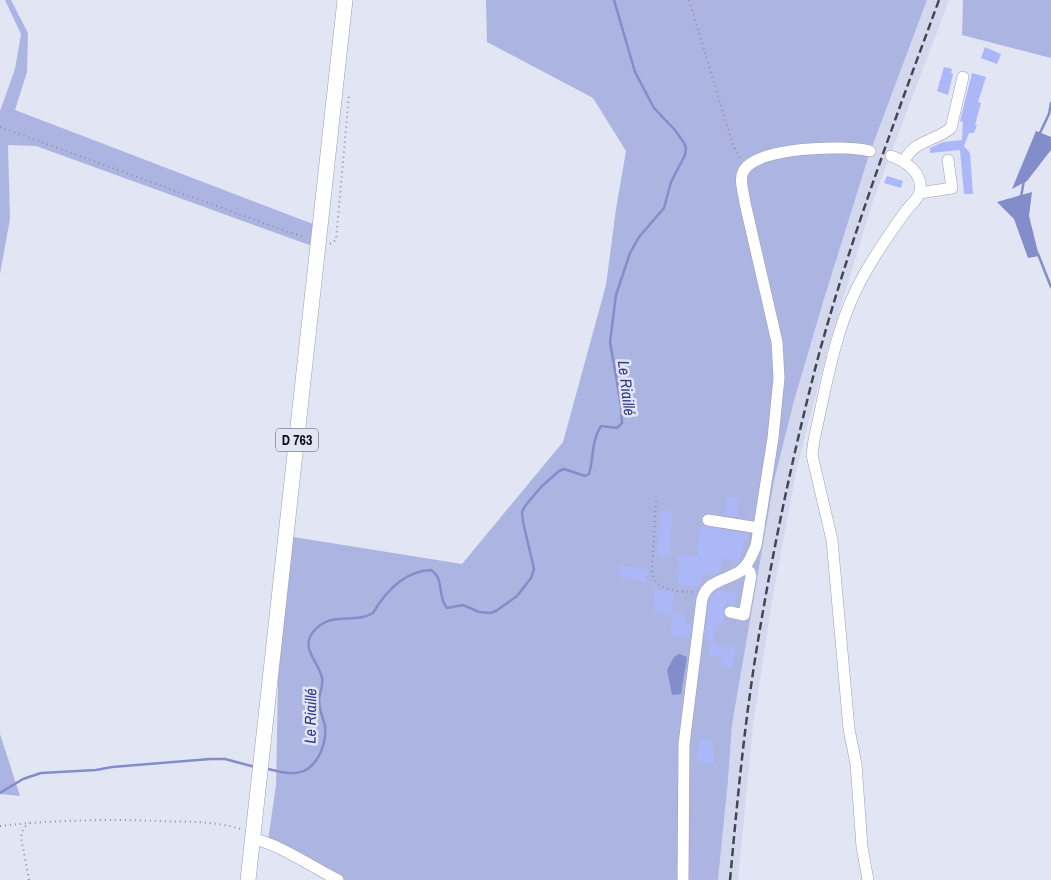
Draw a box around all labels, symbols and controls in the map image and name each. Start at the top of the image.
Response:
water label: Le Riaillé [613,359,641,417]
road number: D 763 [276,428,318,452]
water label: Le Riaillé [299,688,321,744]

